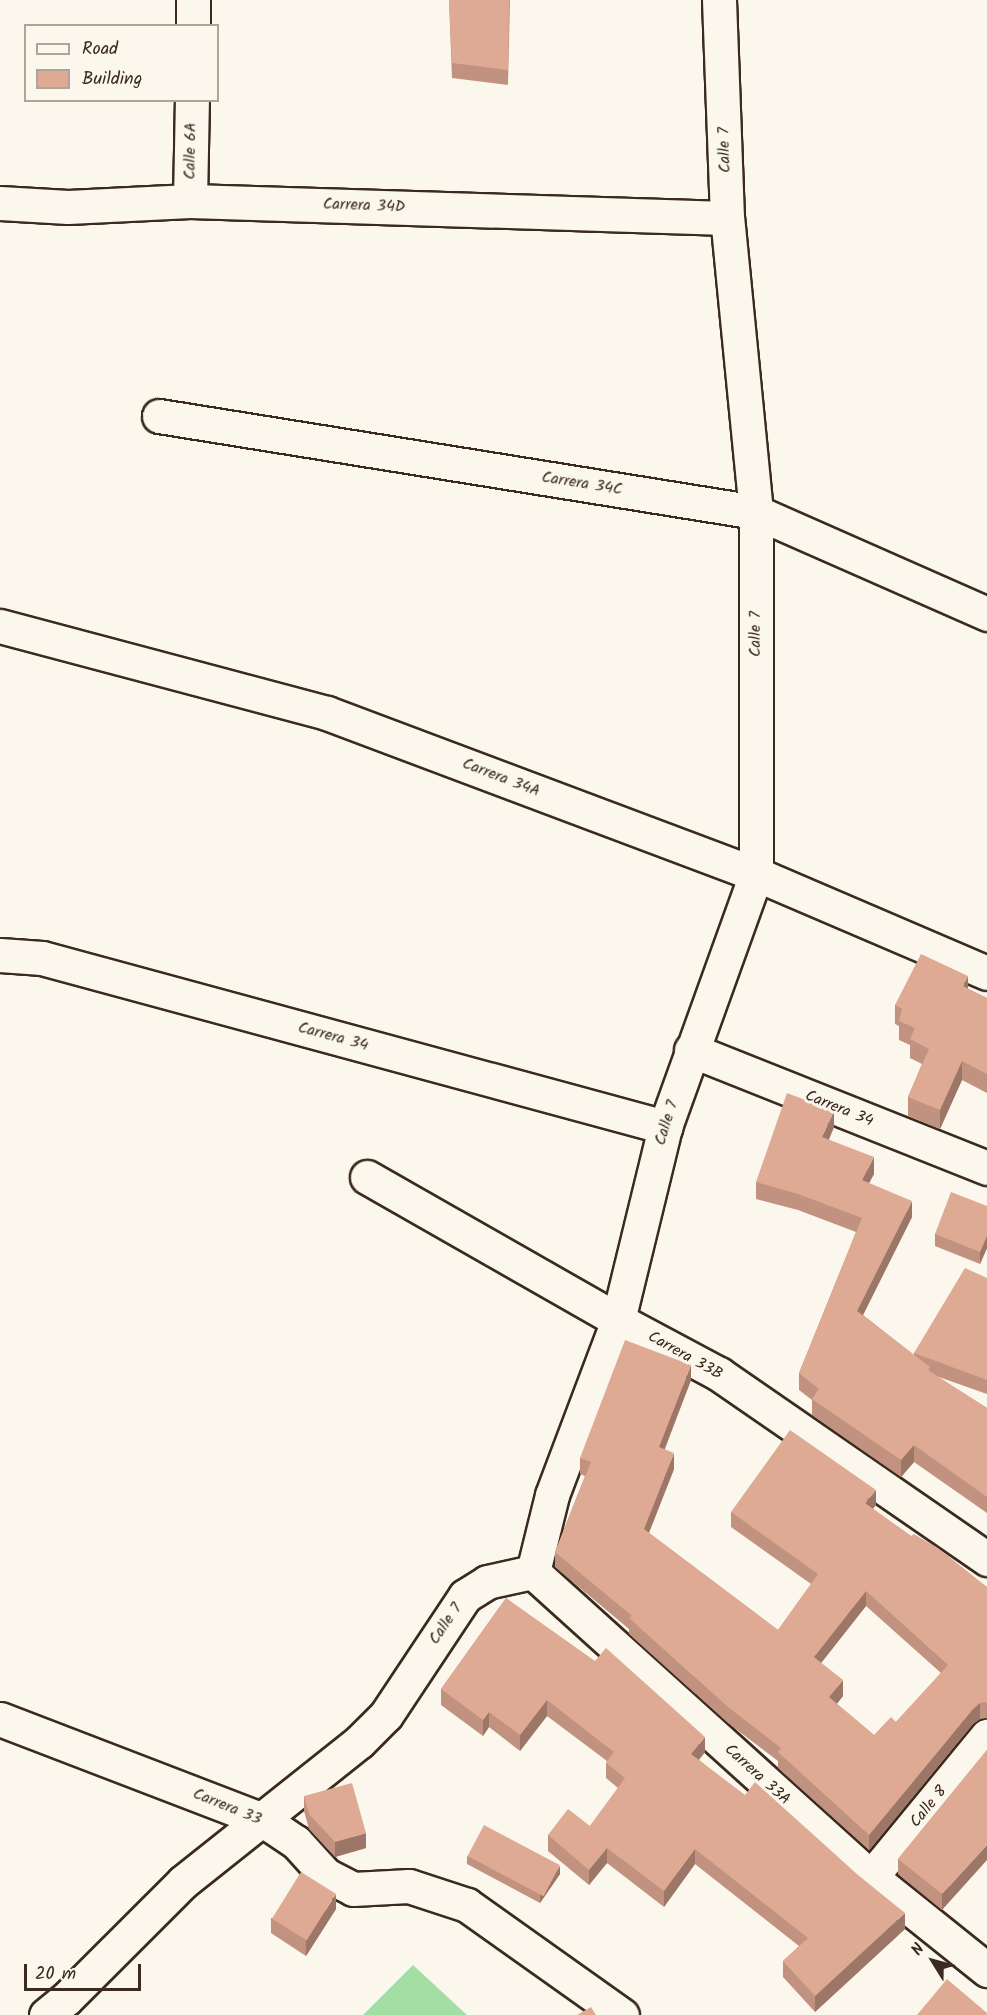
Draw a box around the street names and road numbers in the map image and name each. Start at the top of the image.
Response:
street label: Calle 6A [181,122,201,180]
street label: Calle 7 [715,127,735,173]
street label: Carrera 34D [323,195,405,217]
street label: Carrera 34C [540,468,624,500]
street label: Calle 7 [746,611,766,657]
street label: Carrera 34A [459,754,543,802]
street label: Carrera 34 [296,1018,370,1056]
street label: Carrera 34 [802,1087,876,1131]
street label: Calle 7 [651,1098,683,1148]
street label: Carrera 33B [644,1328,726,1384]
street label: Calle 7 [425,1600,467,1648]
street label: Carrera 33A [720,1740,794,1810]
street label: Calle 8 [906,1782,952,1832]
street label: Carrera 33 [190,1785,264,1829]

